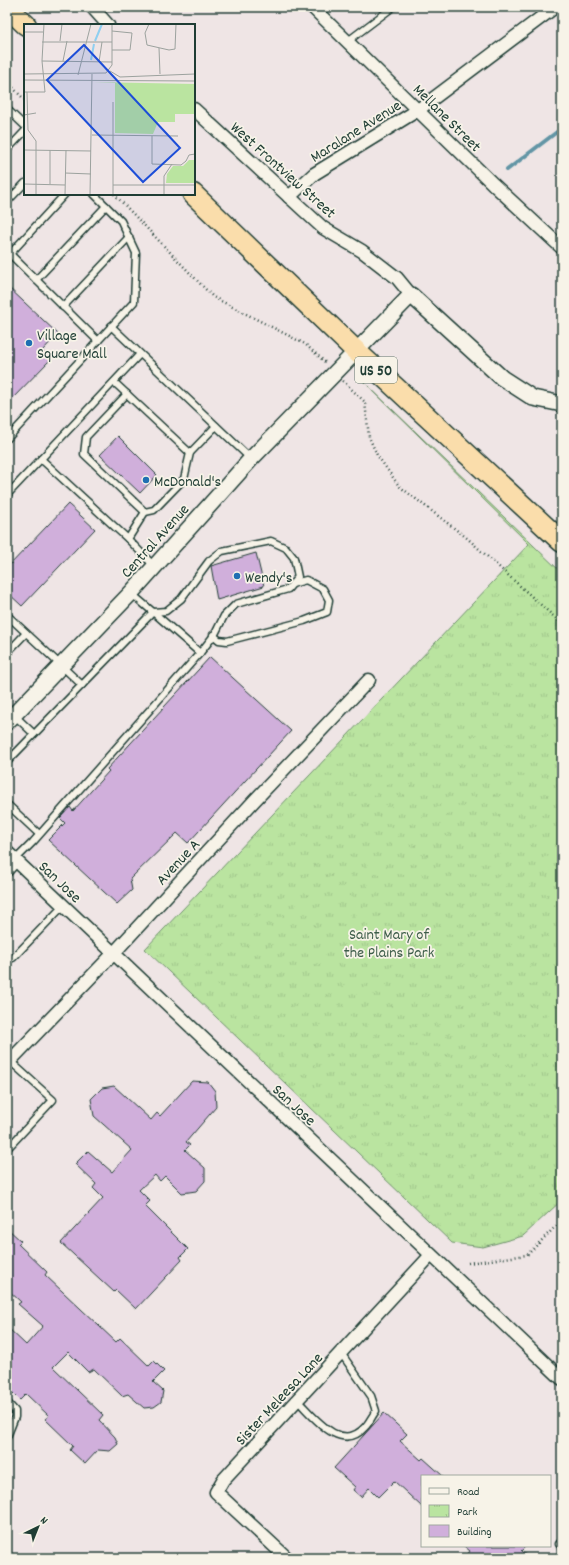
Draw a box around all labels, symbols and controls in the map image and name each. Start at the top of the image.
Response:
inset map [24,24,195,195]
street label: Mellane Street [407,79,486,158]
street label: Maralane Avenue [306,95,406,169]
street label: West Frontview Street [224,117,340,225]
place label: Village Square Mall [37,325,107,366]
marker: Village Square Mall [24,338,34,348]
road number: US 50 [355,357,397,383]
place label: McDonald's [154,471,222,494]
marker: McDonald's [141,475,151,485]
street label: Central Avenue [116,499,195,584]
place label: Wendy's [245,567,293,590]
marker: Wendy's [232,571,242,581]
street label: Avenue A [151,834,207,891]
street label: San Jose [32,856,86,909]
park label: Saint Mary of the Plains Park [344,924,434,965]
street label: San Jose [266,1080,320,1132]
street label: Sister Meleesa Lane [231,1348,329,1451]
legend [421,1475,551,1547]
text: Road [457,1484,479,1501]
text: Park [457,1504,478,1521]
north arrow [18,1507,58,1547]
text: N [36,1513,51,1529]
text: Building [457,1524,492,1541]

